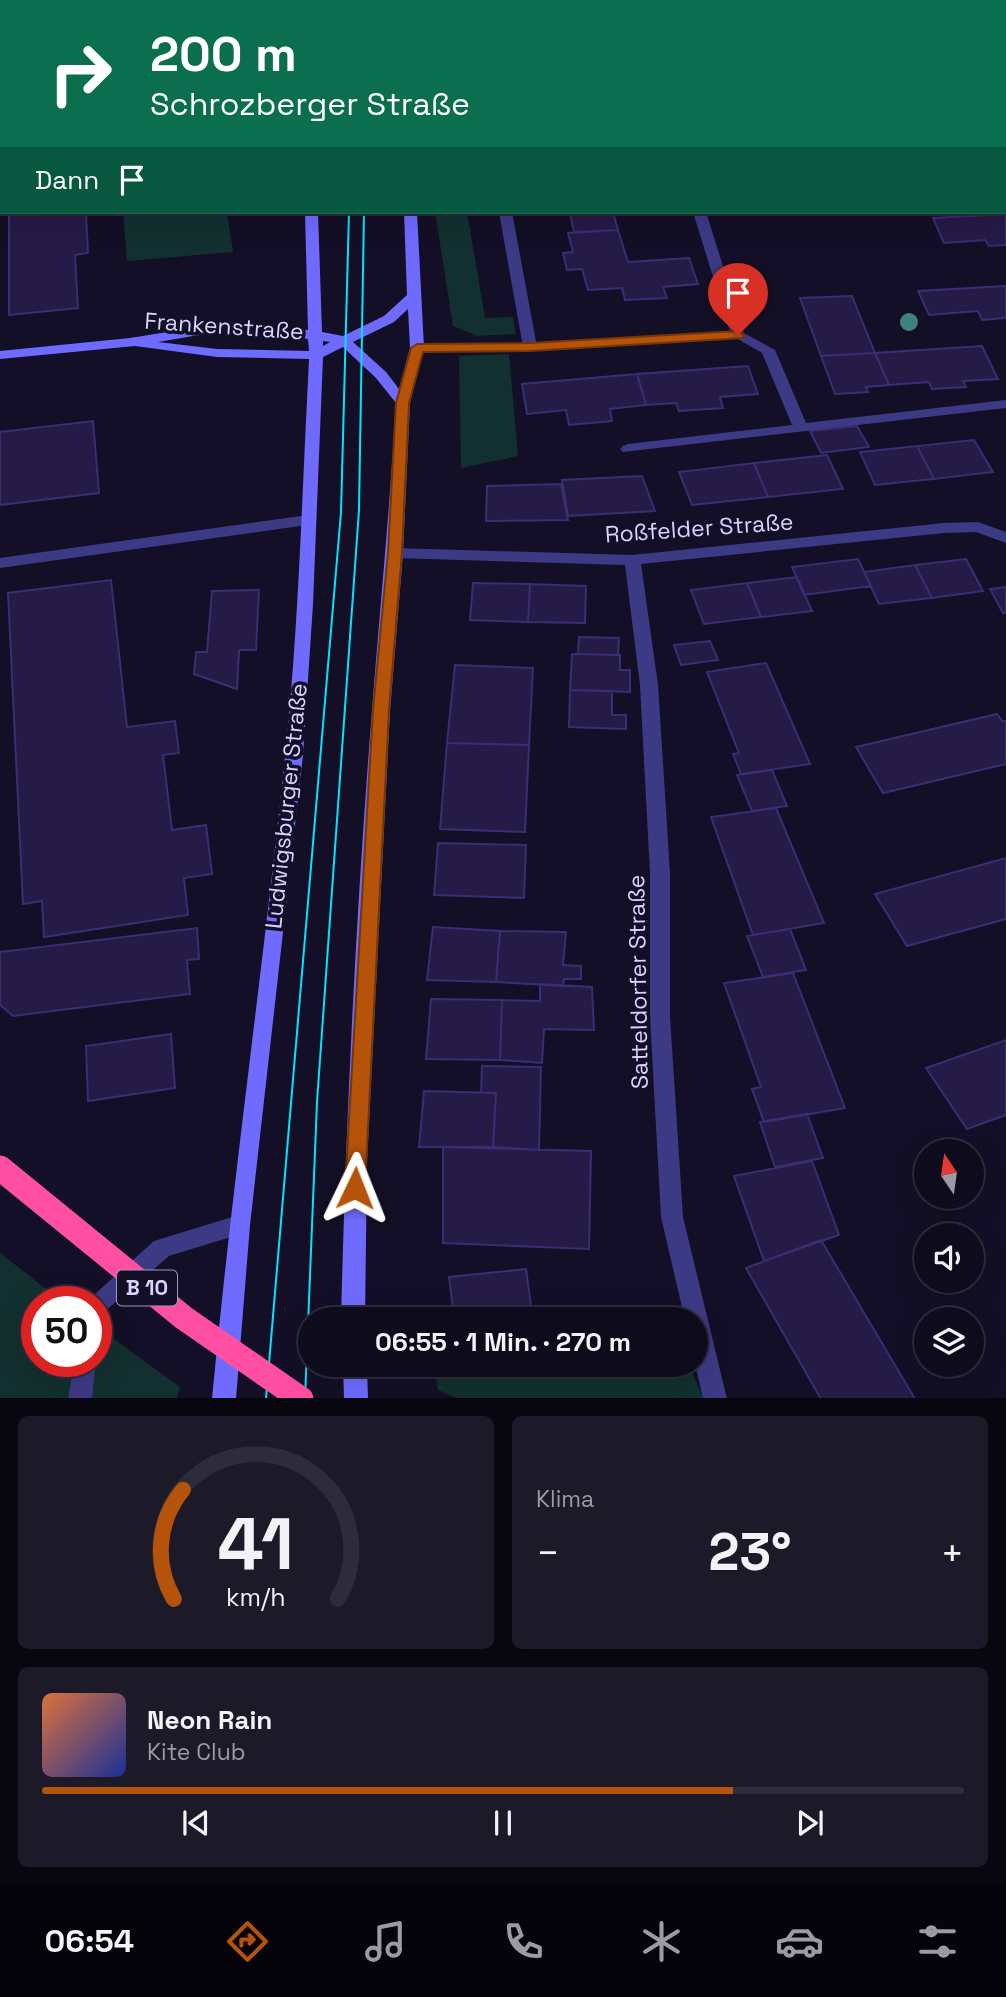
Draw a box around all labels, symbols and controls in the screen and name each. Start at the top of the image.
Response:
text: 200 m [150,23,297,85]
icon: right [35,28,126,119]
text: Schrozberger Straße [150,84,470,124]
icon: arrive [113,161,151,199]
text: Dann [35,163,99,197]
pin [708,263,768,335]
icon: arrive [719,274,757,312]
street label: Frankenstraße [143,305,305,347]
street label: Roßfelder Straße [604,506,794,550]
street label: Ludwigsburger Straße [258,682,314,930]
street label: Satteldorfer Straße [621,875,655,1089]
north arrow [914,1139,984,1209]
map controls [914,1139,984,1377]
position arrow [318,1151,392,1225]
button: sound [914,1223,984,1293]
road number: B 10 [117,1270,177,1306]
speed limit sign: 50 [21,1286,112,1377]
button: layers [914,1307,984,1377]
text: 06:55 · 1 Min. · 270 m [375,1325,631,1359]
text: Klima [536,1484,594,1514]
text: 41 [218,1497,294,1590]
text: 23° [709,1519,792,1585]
text: − [536,1529,560,1577]
text: + [940,1529,964,1577]
text: km/h [226,1580,286,1612]
text: Neon Rain [147,1703,272,1737]
text: Kite Club [147,1737,246,1767]
icon: previous [177,1804,215,1842]
icon: pause [484,1804,522,1842]
icon: next [791,1804,829,1842]
icon: directions [223,1917,272,1966]
icon: music [361,1917,410,1966]
icon: phone [499,1917,548,1966]
icon: climate [637,1917,686,1966]
icon: car [775,1917,824,1966]
icon: filters [913,1917,962,1966]
text: 06:54 [44,1921,134,1961]

